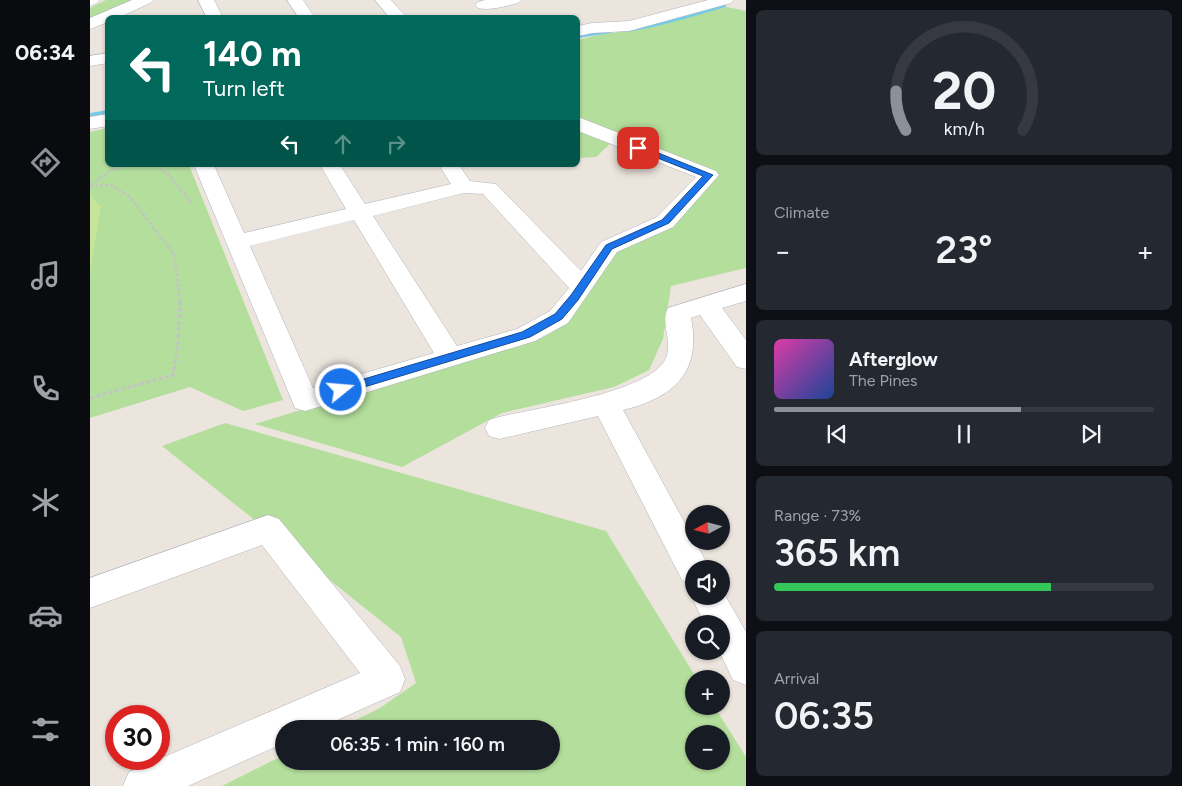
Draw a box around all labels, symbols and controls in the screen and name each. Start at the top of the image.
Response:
text: 140 m [203,33,301,75]
icon: left [120,35,185,100]
text: 06:34 [15,39,75,66]
text: 20 [932,60,996,122]
text: Turn left [203,75,285,102]
text: km/h [944,118,984,139]
pin [617,127,659,169]
icon: left [276,130,304,158]
icon: ahead [329,130,357,158]
icon: right [382,130,410,158]
icon: arrive [624,134,652,162]
icon: directions [28,145,63,180]
text: Climate [774,203,829,222]
text: 23° [936,227,992,273]
text: − [774,234,791,268]
text: + [1137,234,1154,268]
icon: music [28,258,63,293]
text: Afterglow [849,348,938,371]
position arrow [314,363,366,415]
icon: phone [28,371,63,406]
text: The Pines [849,371,918,390]
icon: previous [823,420,851,448]
icon: pause [950,420,978,448]
icon: next [1077,420,1105,448]
icon: climate [28,485,63,520]
north arrow [685,505,730,550]
map controls [685,505,730,770]
text: Range · 73% [774,506,861,525]
text: 365 km [774,530,900,576]
button: sound [685,560,730,605]
icon: car [28,598,63,633]
button: search [685,615,730,660]
text: Arrival [774,669,819,688]
button: + [685,670,730,715]
text: 06:35 [774,693,874,739]
speed limit sign: 30 [105,705,170,770]
icon: filters [28,712,63,747]
button: − [685,725,730,770]
text: 06:35 · 1 min · 160 m [330,733,505,756]

